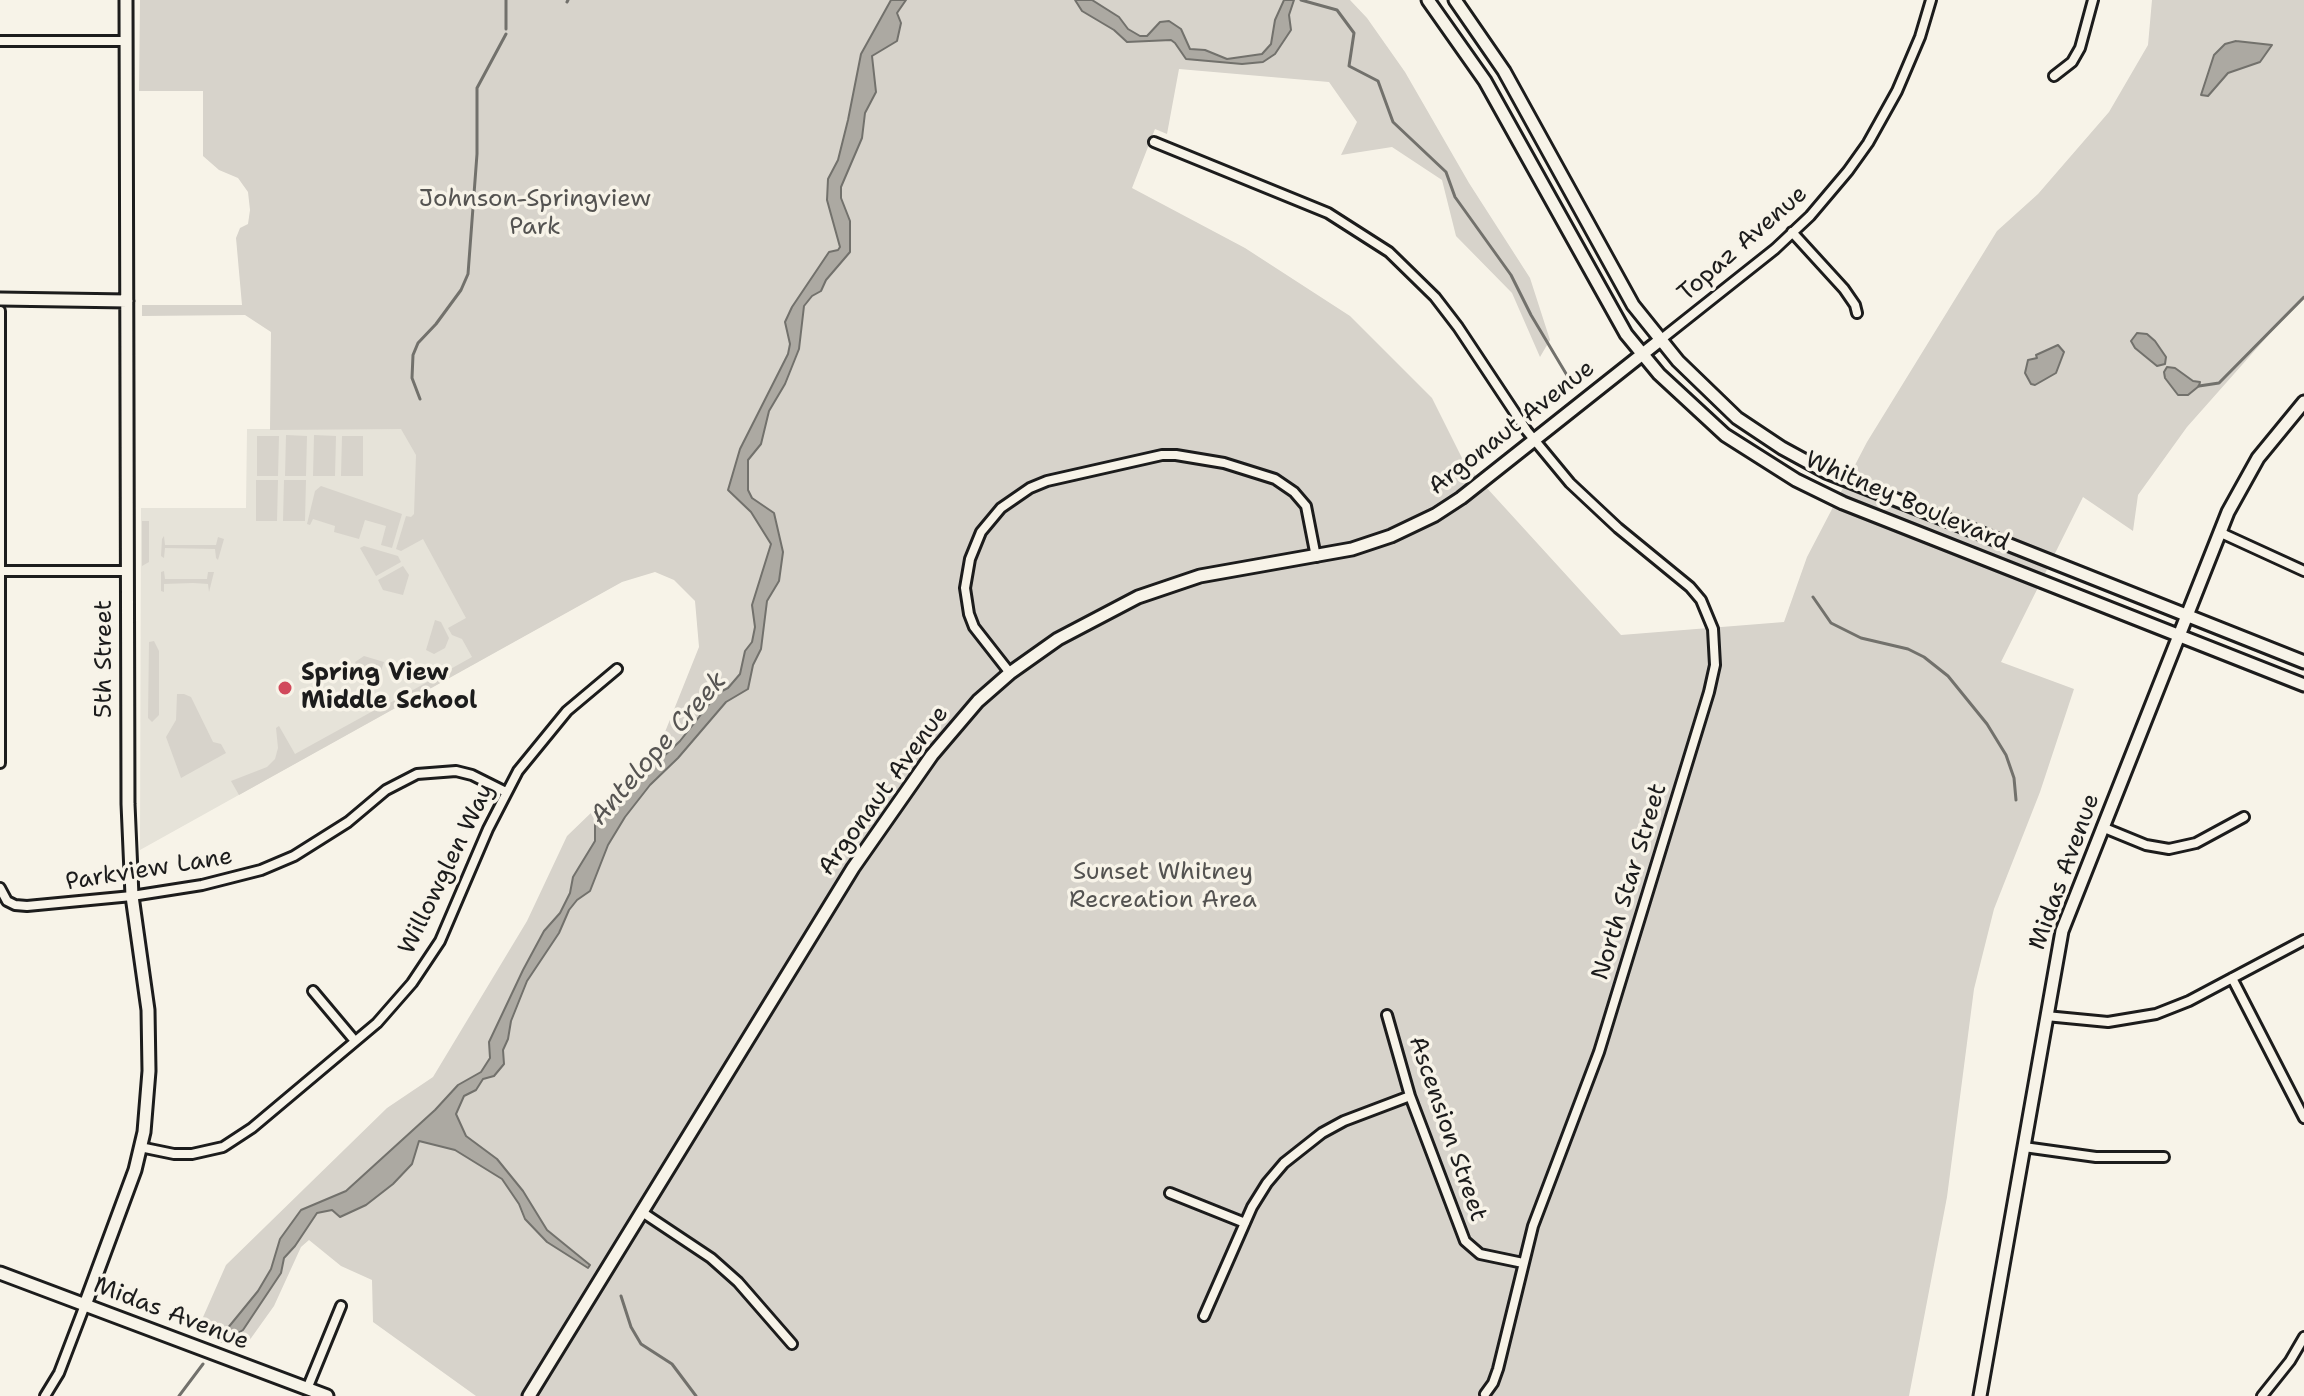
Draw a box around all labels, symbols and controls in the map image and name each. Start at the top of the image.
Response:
street label: Topaz Avenue [1672,180,1814,308]
park label: Johnson-Springview Park [419,186,651,242]
street label: Argonaut Avenue [1423,354,1601,502]
street label: Whitney Boulevard [1801,446,2013,558]
street label: 5th Street [91,600,119,718]
place label: Spring View Middle School [301,660,477,716]
water label: Antelope Creek [584,666,734,832]
marker: Spring View Middle School [276,679,294,697]
street label: Argonaut Avenue [813,701,955,881]
street label: Willowglen Way [393,779,501,959]
street label: North Star Street [1586,780,1674,984]
street label: Midas Avenue [2023,790,2107,954]
street label: Parkview Lane [63,843,235,897]
park label: Sunset Whitney Recreation Area [1069,859,1257,915]
street label: Ascension Street [1402,1033,1492,1225]
street label: Midas Avenue [89,1271,253,1357]

